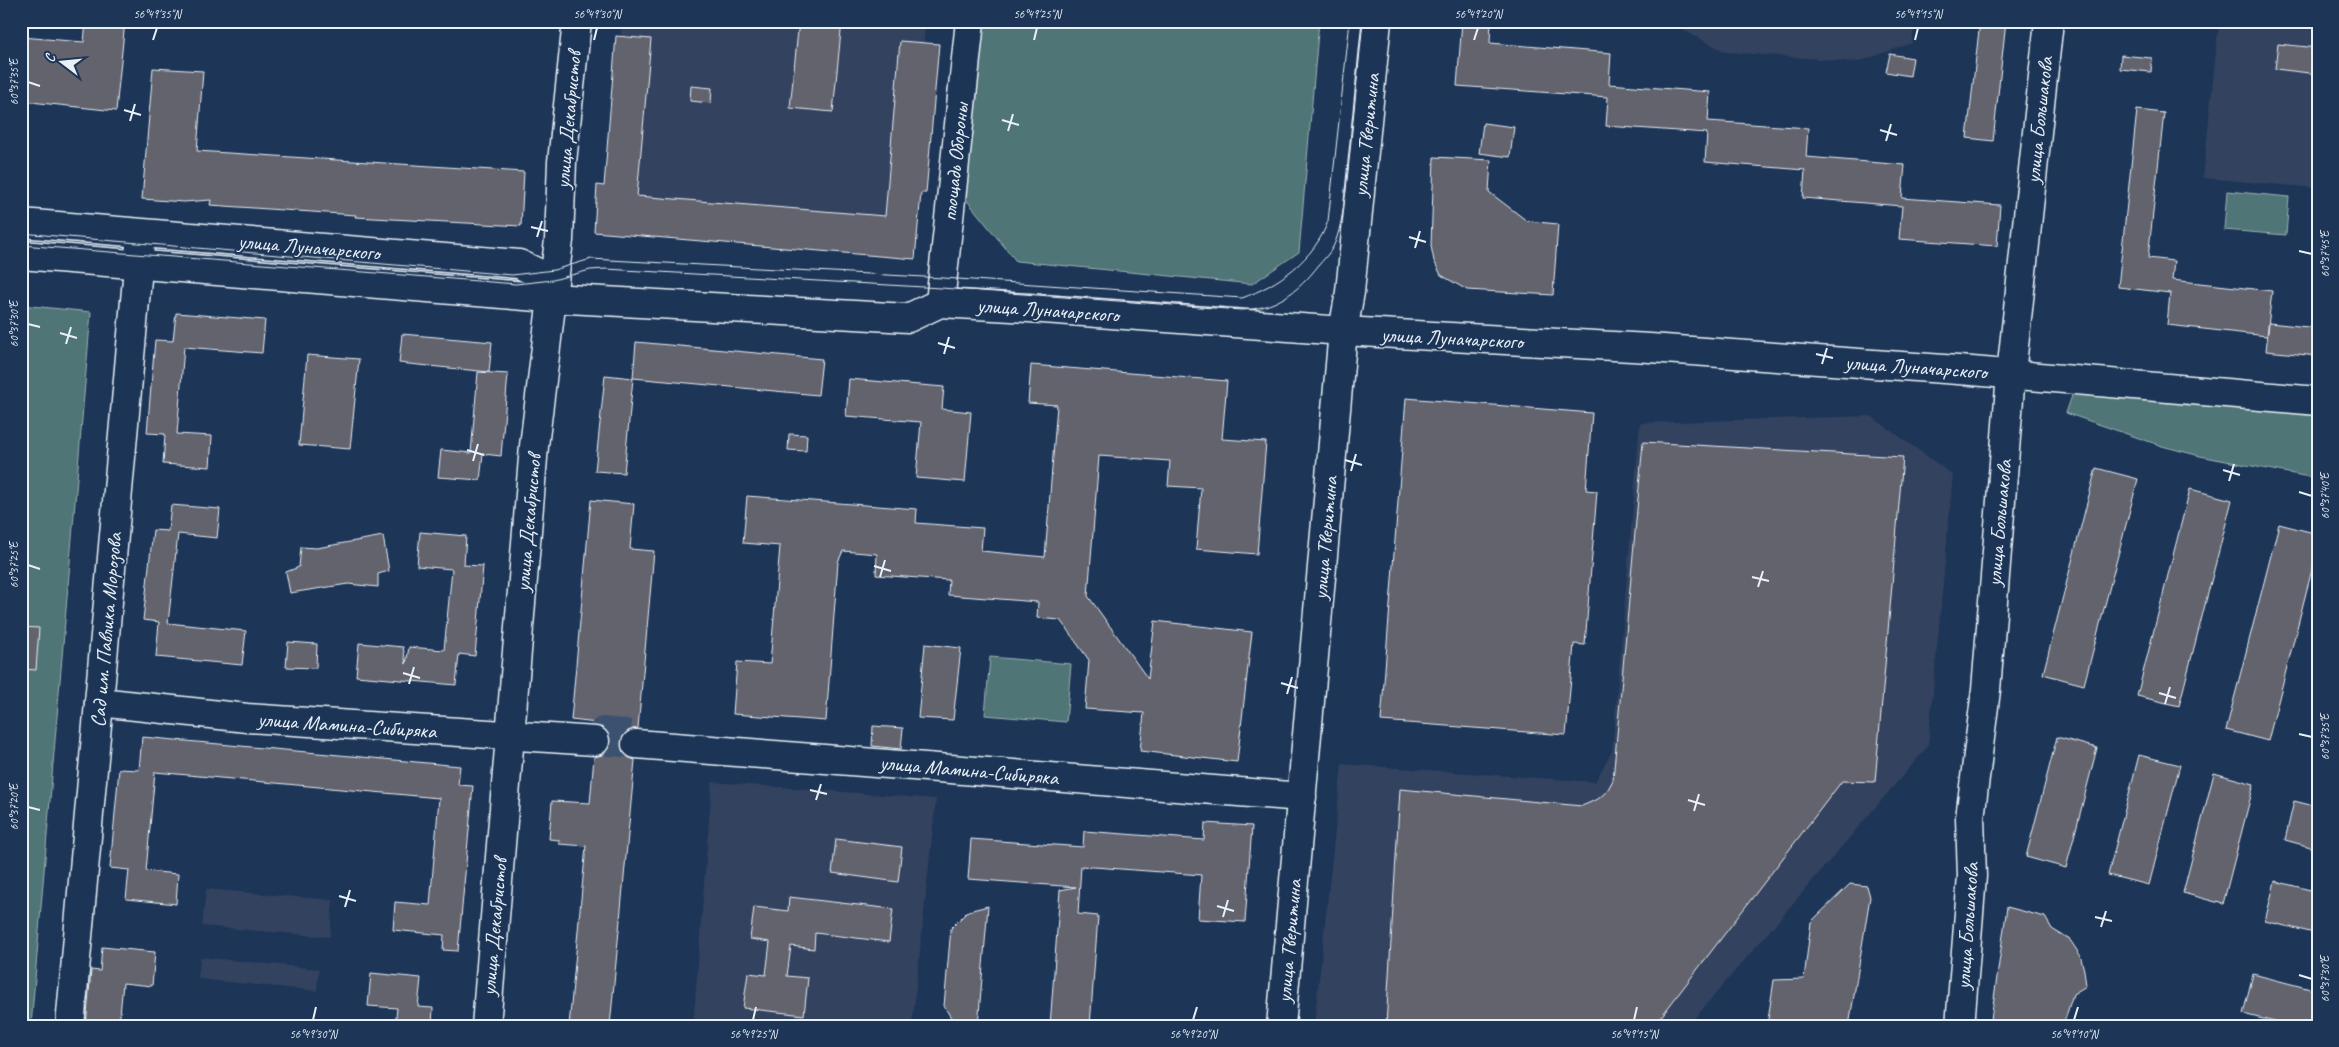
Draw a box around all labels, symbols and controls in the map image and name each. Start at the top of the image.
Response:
text: 56°49'35"N [133,6,182,22]
text: 56°49'30"N [573,6,622,22]
text: 56°49'25"N [1013,6,1062,22]
text: 56°49'20"N [1454,6,1503,22]
text: 56°49'15"N [1894,6,1943,22]
north arrow [38,38,88,88]
street label: улица Декабристов [549,46,587,192]
text: С [41,51,60,64]
street label: улица Большакова [2019,54,2059,187]
text: 60°37'35"E [6,57,22,105]
street label: улица Тверитина [1346,70,1386,200]
street label: площадь Обороны [936,100,974,222]
street label: улица Луначарского [235,228,384,266]
text: 60°37'45"E [2317,229,2333,277]
street label: улица Луначарского [974,292,1122,328]
text: 60°37'30"E [6,299,22,347]
street label: улица Луначарского [1378,321,1526,355]
street label: улица Луначарского [1842,349,1990,385]
street label: улица Декабристов [509,449,547,595]
street label: улица Большакова [1980,457,2018,589]
text: 60°37'40"E [2317,471,2333,519]
street label: улица Тверитина [1306,474,1343,603]
street label: Сад им. Павлика Морозова [85,530,128,728]
text: 60°37'25"E [6,540,22,588]
street label: улица Мамина-Сибиряка [255,706,439,744]
text: 60°37'35"E [2317,712,2333,760]
street label: улица Мамина-Сибиряка [877,749,1061,791]
text: 60°37'20"E [6,782,22,830]
street label: улица Декабристов [475,853,513,999]
street label: улица Большакова [1949,860,1985,992]
street label: улица Тверитина [1270,877,1307,1006]
text: 60°37'30"E [2317,954,2333,1002]
text: 56°49'30"N [289,1026,338,1042]
text: 56°49'25"N [729,1026,778,1042]
text: 56°49'20"N [1169,1026,1218,1042]
text: 56°49'15"N [1610,1026,1659,1042]
text: 56°49'10"N [2050,1026,2099,1042]

